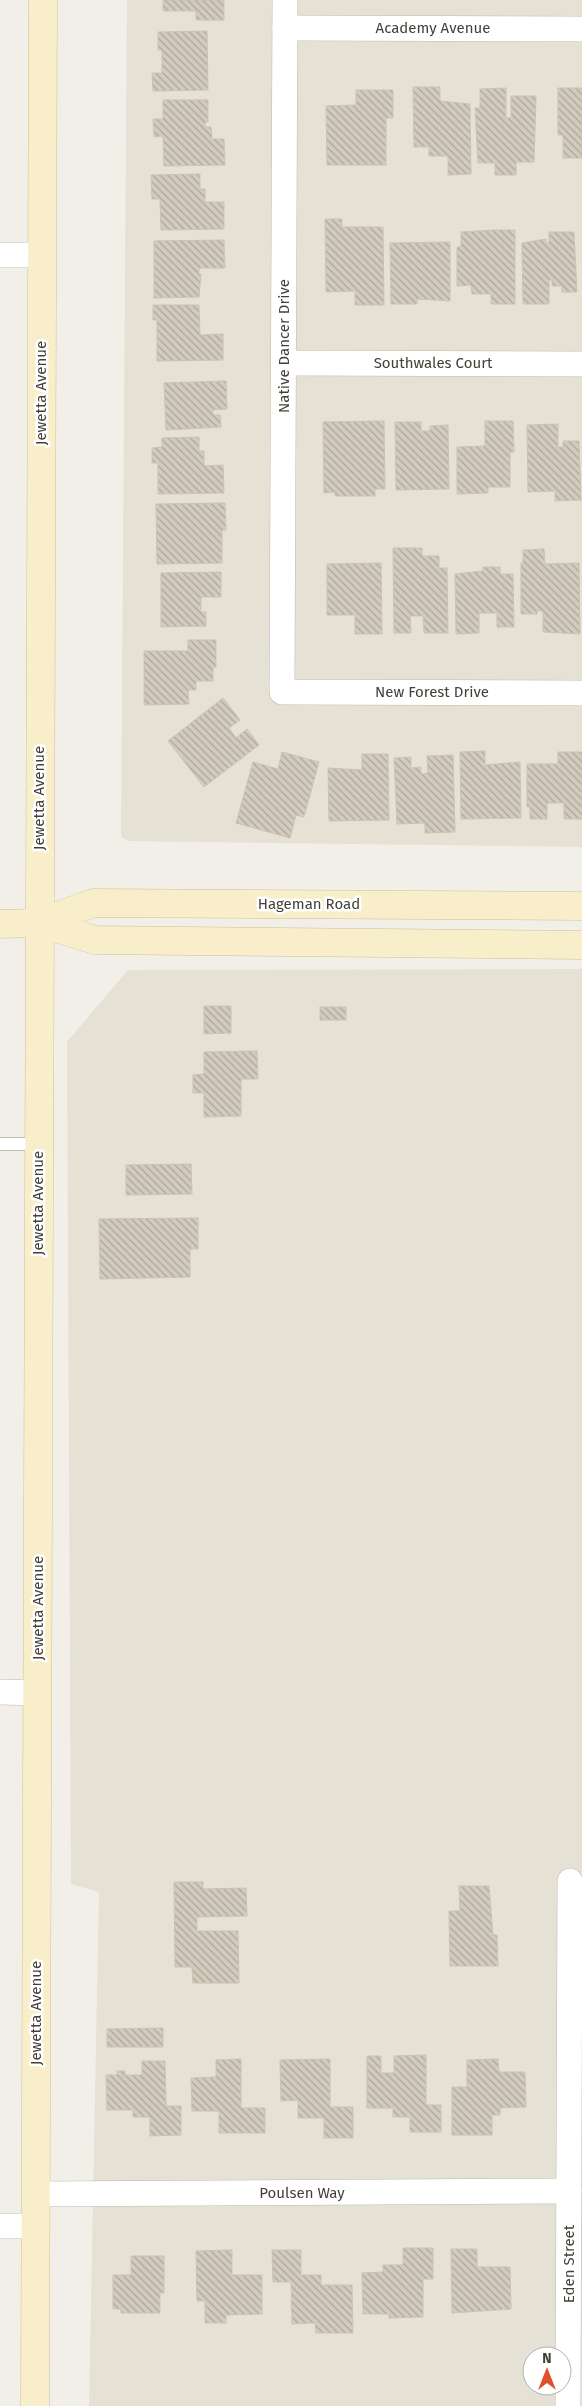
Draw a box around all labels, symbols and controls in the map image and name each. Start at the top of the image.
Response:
street label: Academy Avenue [376,19,490,37]
street label: Native Dancer Drive [275,279,293,413]
street label: Jewetta Avenue [32,341,50,445]
street label: Southwales Court [374,354,493,372]
street label: New Forest Drive [375,683,489,701]
street label: Jewetta Avenue [30,746,48,850]
street label: Hageman Road [258,895,360,913]
street label: Jewetta Avenue [29,1151,47,1255]
street label: Jewetta Avenue [29,1556,47,1660]
street label: Jewetta Avenue [27,1961,45,2065]
street label: Poulsen Way [259,2184,345,2202]
street label: Eden Street [560,2224,578,2303]
north arrow [522,2346,572,2396]
text: N [542,2350,552,2367]

